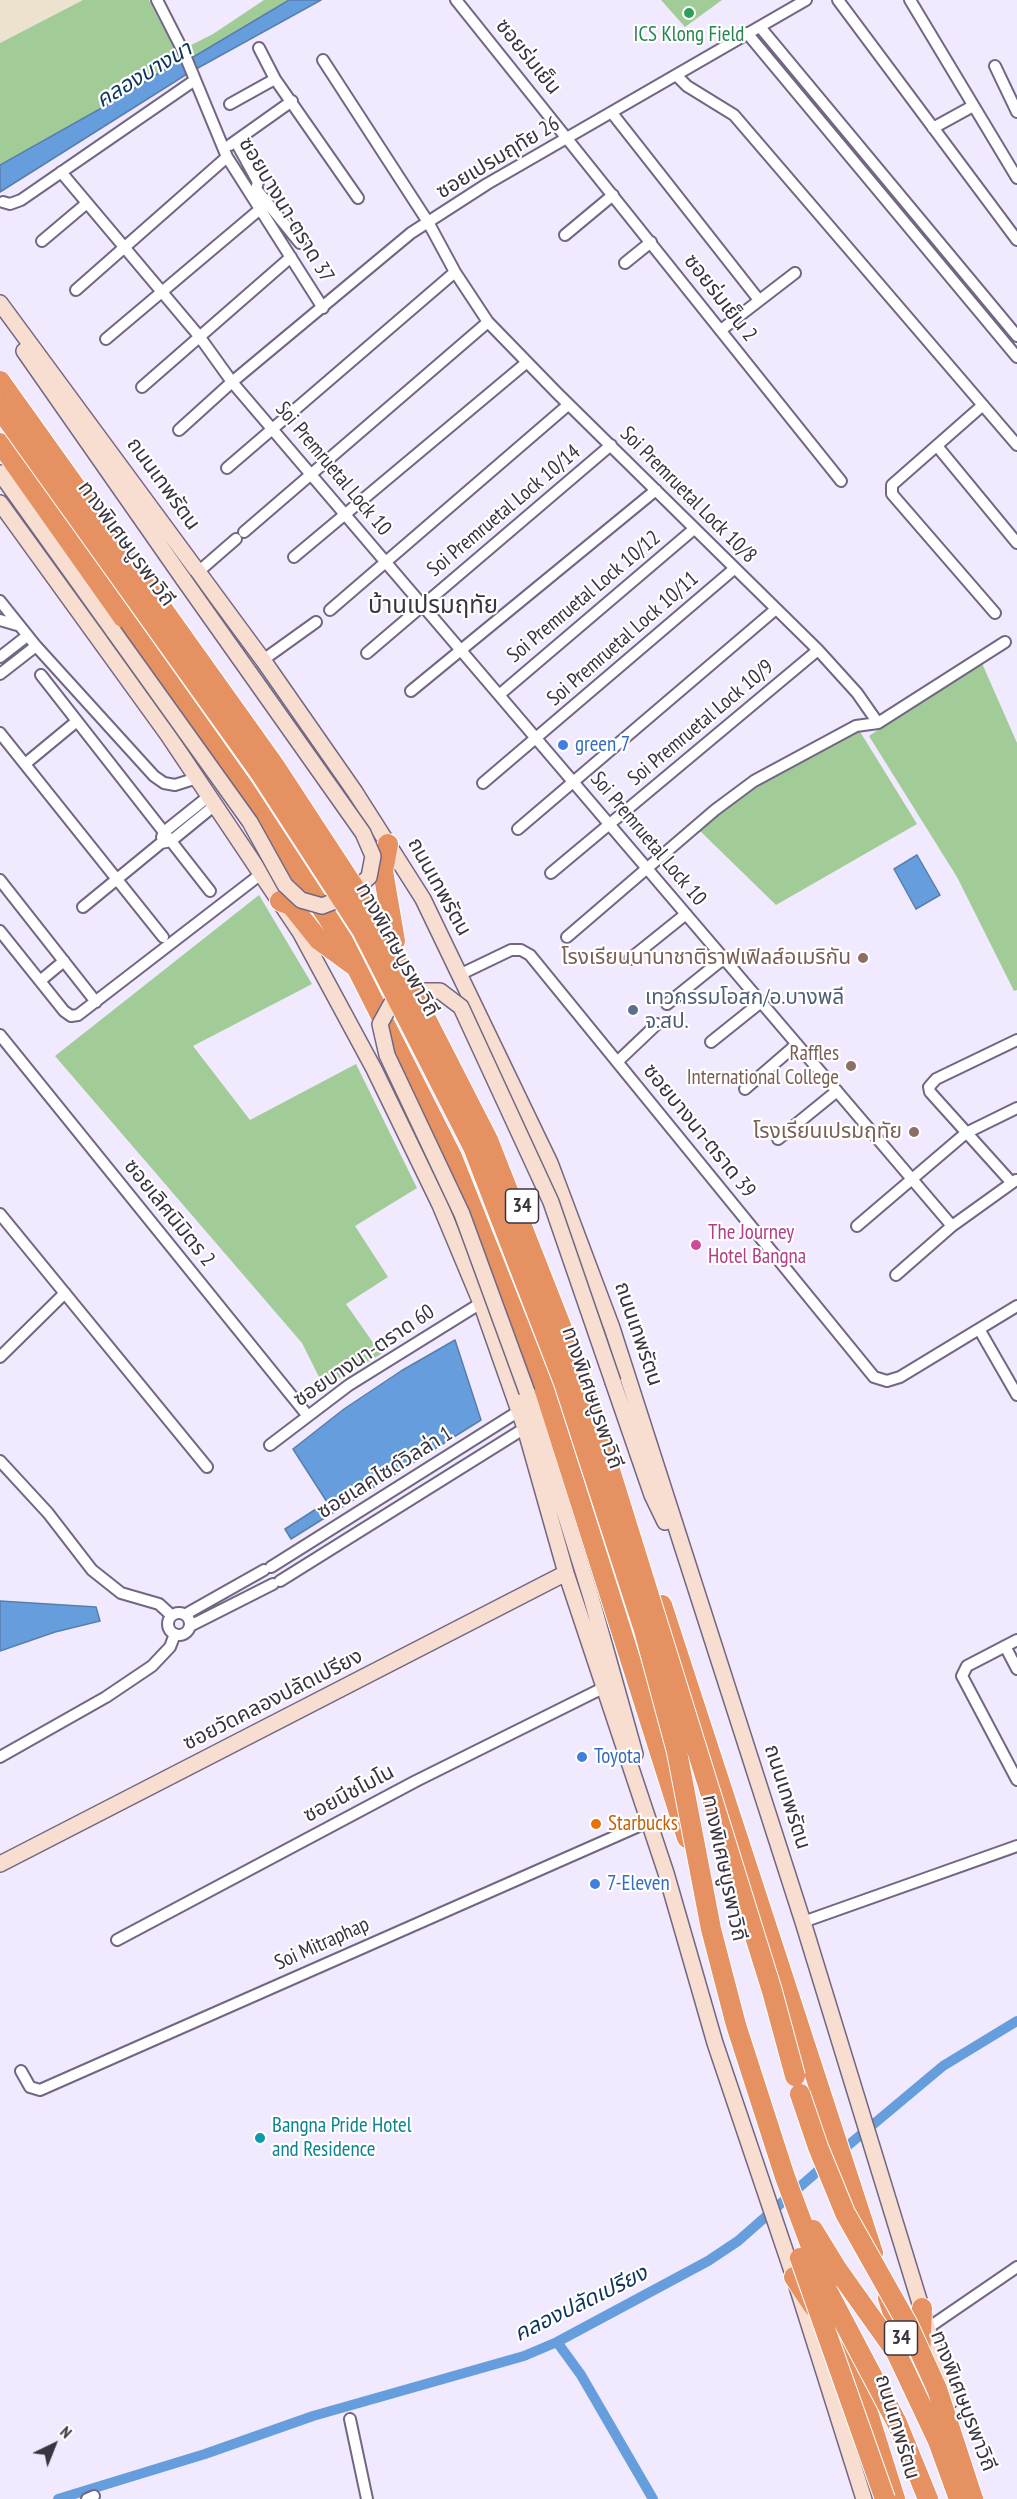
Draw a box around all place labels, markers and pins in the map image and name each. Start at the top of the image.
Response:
marker: ICS Klong Field [682,6,696,20]
place label: ICS Klong Field [634,22,744,48]
place label: green 7 [575,732,630,758]
marker: green 7 [556,738,570,752]
place label: โรงเรียนนานาชาติราฟเฟิลส์อเมริกัน [561,945,851,971]
marker: โรงเรียนนานาชาติราฟเฟิลส์อเมริกัน [856,951,870,965]
place label: เทวกรรมโอสก/อ.บางพลี จ.สป. [645,985,844,1035]
marker: เทวกรรมโอสก/อ.บางพลี จ.สป. [626,1003,640,1017]
place label: Raffles International College [687,1041,839,1091]
marker: Raffles International College [844,1059,858,1073]
place label: โรงเรียนเปรมฤทัย [753,1119,902,1145]
marker: โรงเรียนเปรมฤทัย [907,1125,921,1139]
place label: The Journey Hotel Bangna [708,1220,806,1270]
marker: The Journey Hotel Bangna [689,1238,703,1252]
place label: Toyota [594,1744,641,1770]
marker: Toyota [575,1750,589,1764]
place label: Starbucks [608,1811,678,1837]
marker: Starbucks [589,1817,603,1831]
place label: 7-Eleven [607,1871,670,1897]
marker: 7-Eleven [588,1877,602,1891]
place label: Bangna Pride Hotel and Residence [272,2113,412,2163]
marker: Bangna Pride Hotel and Residence [253,2131,267,2145]

